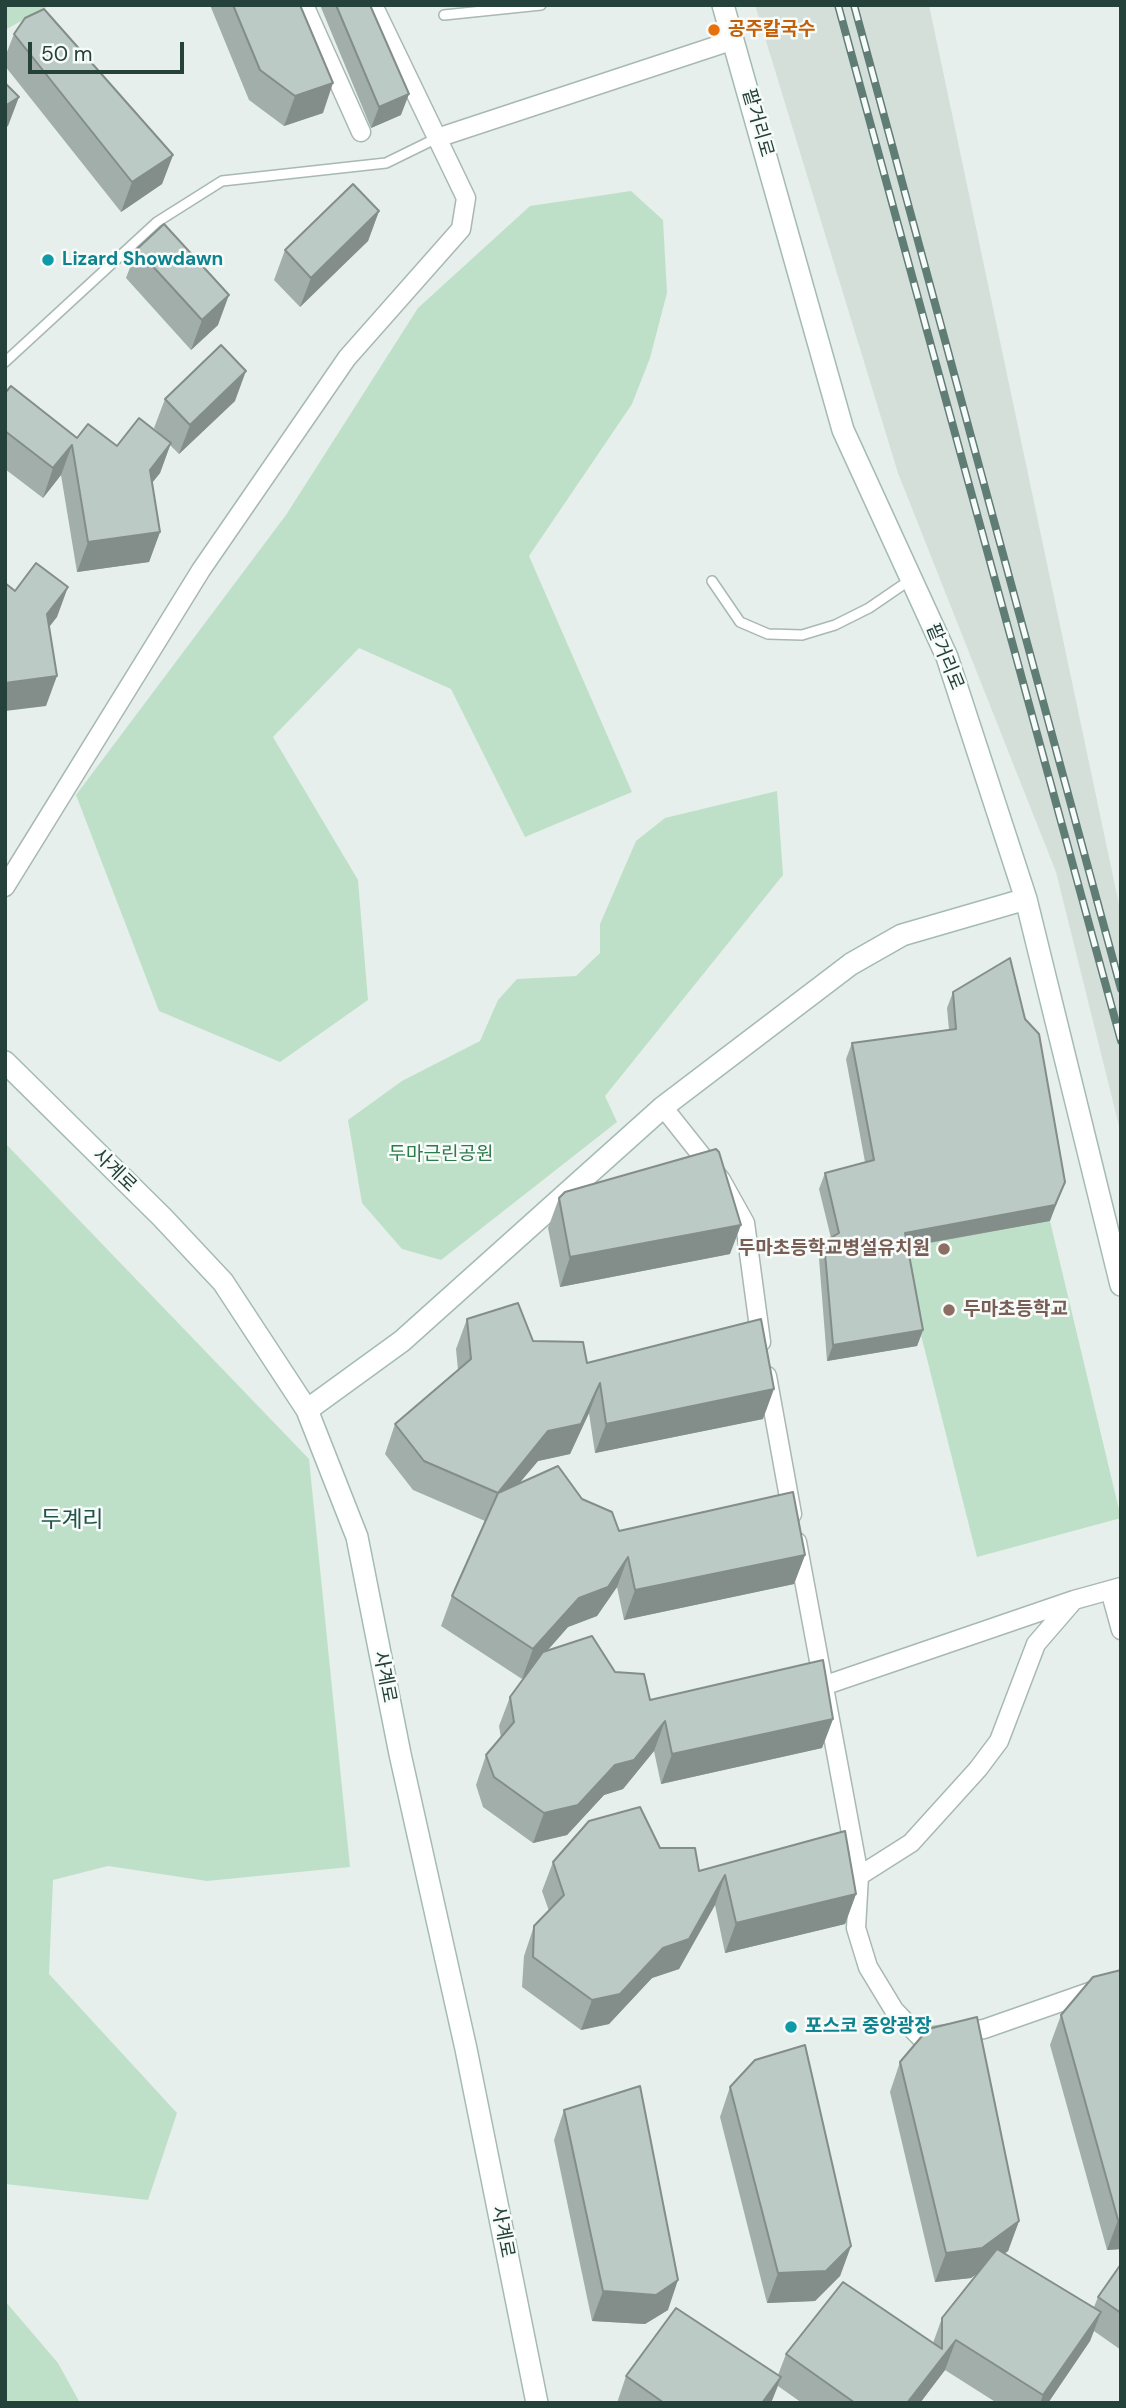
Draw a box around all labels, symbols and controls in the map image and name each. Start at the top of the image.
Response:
place label: 공주칼국수 [728,19,815,41]
marker: 공주칼국수 [706,22,722,38]
scale bar [32,28,187,72]
text: 50 m [41,40,92,68]
street label: 팥거리로 [736,86,778,160]
place label: Lizard Showdawn [62,249,223,271]
marker: Lizard Showdawn [40,252,56,268]
street label: 팥거리로 [920,620,968,694]
park label: 두마근린공원 [389,1144,493,1166]
street label: 사계로 [87,1145,141,1197]
place label: 두마초등학교병설유치원 [738,1238,930,1260]
marker: 두마초등학교병설유치원 [936,1241,952,1257]
place label: 두마초등학교 [963,1299,1068,1321]
marker: 두마초등학교 [941,1302,957,1318]
district label: 두계리 [40,1507,104,1535]
street label: 사계로 [368,1649,400,1705]
place label: 포스코 중앙광장 [805,2016,932,2038]
marker: 포스코 중앙광장 [783,2019,799,2035]
street label: 사계로 [486,2204,518,2260]

